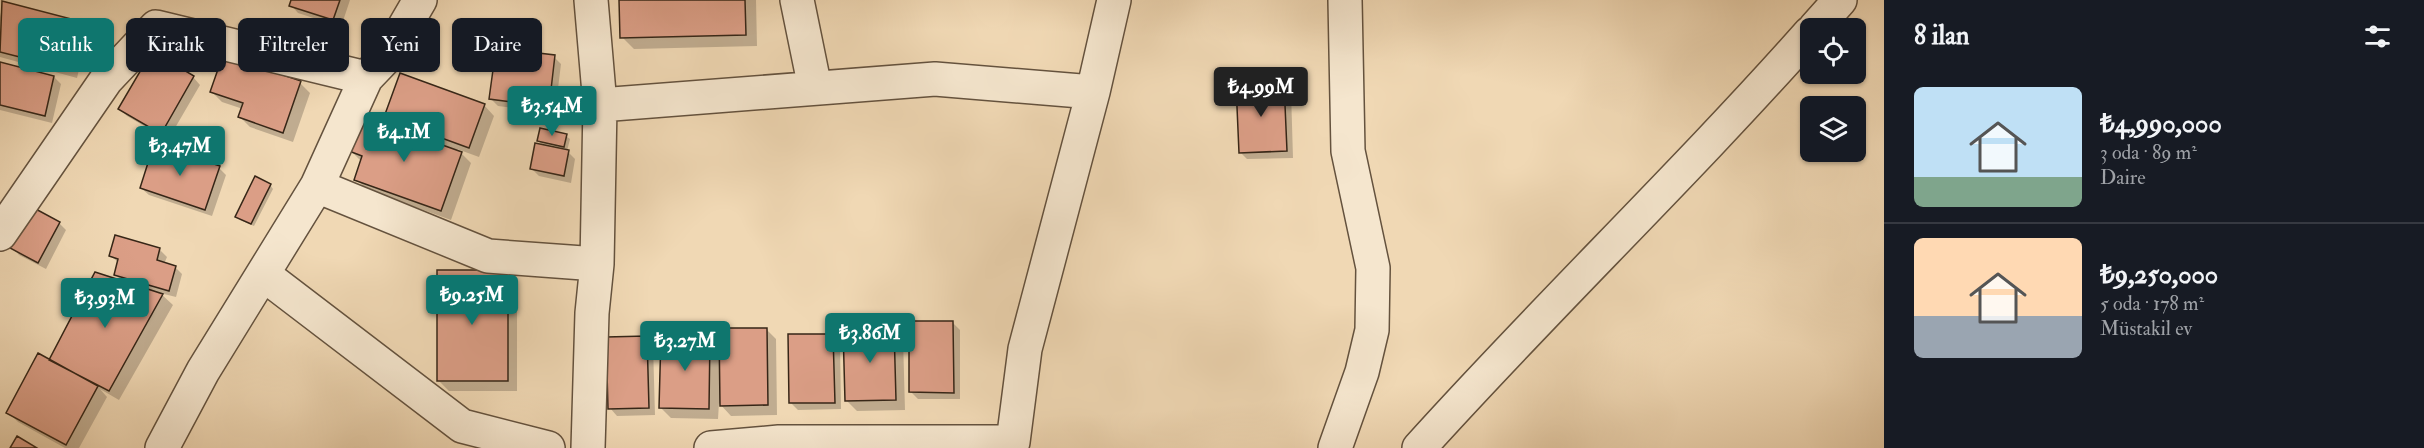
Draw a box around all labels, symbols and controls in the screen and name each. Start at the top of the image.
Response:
chip: Satılık [18,18,114,72]
chip: Kiralık [126,18,226,72]
chip: Filtreler [238,18,349,72]
chip: Yeni [361,18,440,72]
chip: Daire [452,18,542,72]
map controls [1800,18,1866,162]
button: locate [1800,18,1866,84]
text: 8 ilan [1914,20,1969,52]
icon: filters [2361,20,2394,53]
pin: ₺4.99M [1212,67,1310,118]
text: ₺4.99M [1228,74,1294,99]
pin: ₺3.54M [503,86,601,137]
text: ₺3.54M [521,93,583,118]
button: layers [1800,96,1866,162]
text: ₺4,990,000 [2100,108,2222,140]
icon: home [1962,111,2034,183]
pin: ₺4.1M [362,112,446,163]
text: ₺4.1M [377,119,431,144]
pin: ₺3.47M [131,126,229,177]
text: ₺3.47M [149,133,211,158]
text: 3 oda · 89 m² [2100,140,2197,165]
text: Daire [2100,165,2146,190]
text: ₺9,250,000 [2100,259,2218,291]
icon: home [1962,262,2034,334]
pin: ₺9.25M [423,275,521,326]
pin: ₺3.93M [56,278,154,329]
text: ₺9.25M [440,282,504,307]
text: ₺3.93M [75,285,135,310]
text: 5 oda · 178 m² [2100,291,2204,316]
pin: ₺3.86M [821,313,919,364]
text: Müstakil ev [2100,316,2192,341]
text: ₺3.86M [839,320,901,345]
pin: ₺3.27M [636,321,734,372]
text: ₺3.27M [654,328,716,353]

